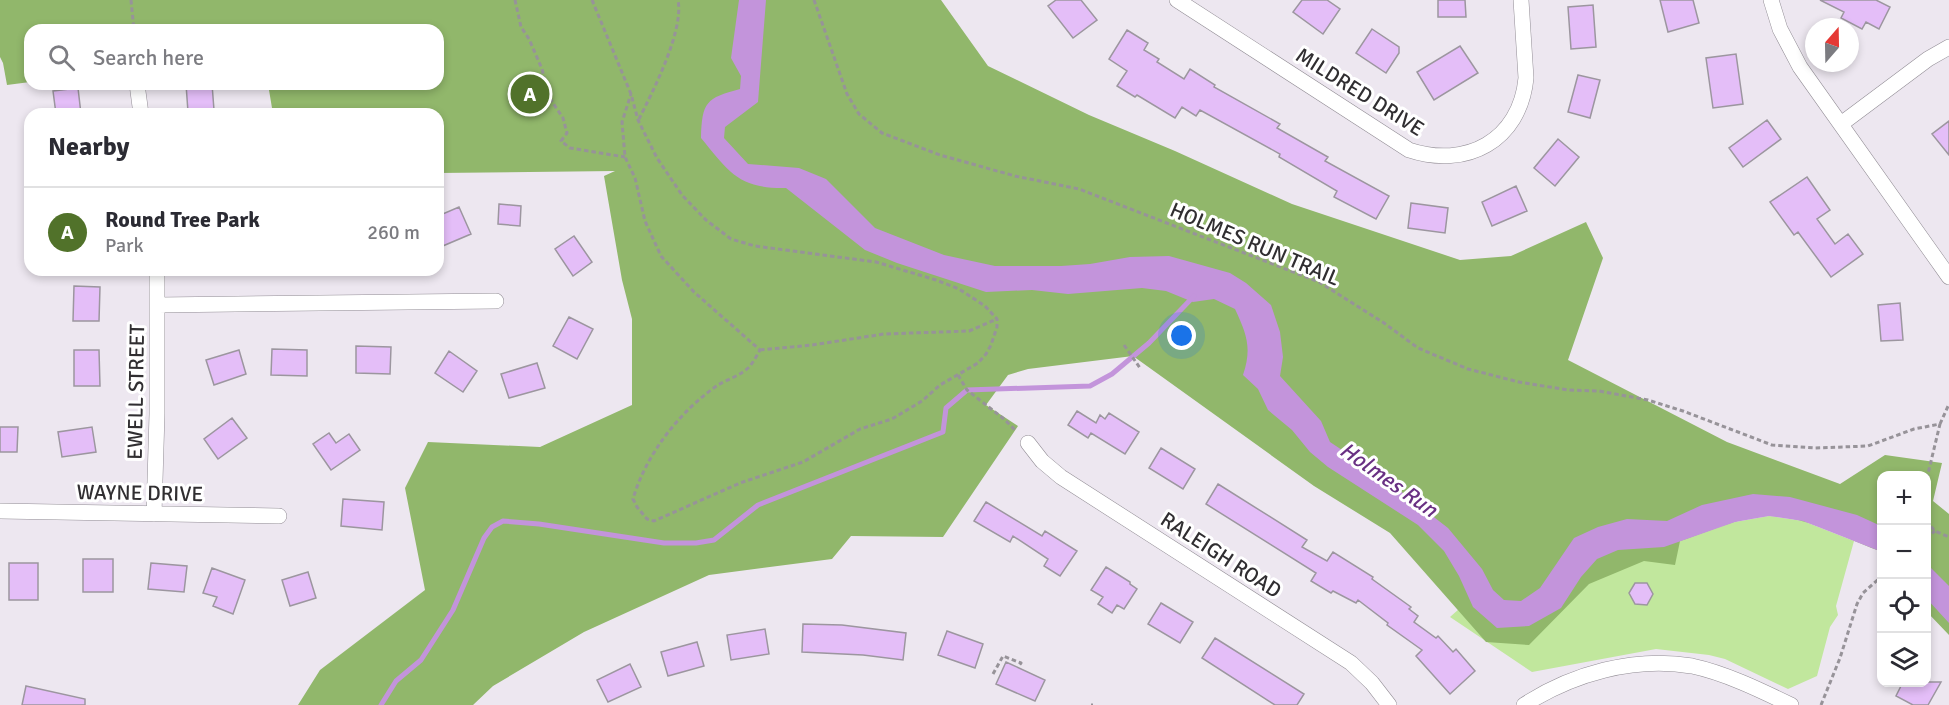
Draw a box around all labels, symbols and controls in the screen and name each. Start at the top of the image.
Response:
north arrow [1805,18,1859,72]
search box [24,24,444,90]
icon: search [45,41,78,74]
street label: MILDRED DRIVE [1291,42,1429,142]
text: Search here [93,44,204,71]
pin: A [510,72,550,116]
text: Nearby [48,131,129,163]
street label: HOLMES RUN TRAIL [1166,197,1344,292]
text: Round Tree Park [105,206,260,233]
text: A [61,220,74,245]
text: 260 m [367,220,420,245]
text: Park [105,233,143,258]
your location [1167,321,1196,350]
street label: EWELL STREET [122,323,150,460]
water label: Holmes Run [1335,436,1443,523]
map controls [1877,471,1931,687]
button: + [1877,471,1931,525]
street label: WAYNE DRIVE [76,479,204,507]
street label: RALEIGH ROAD [1156,506,1286,604]
button: − [1877,525,1931,579]
button: locate [1877,579,1931,633]
button: layers [1877,633,1931,687]

